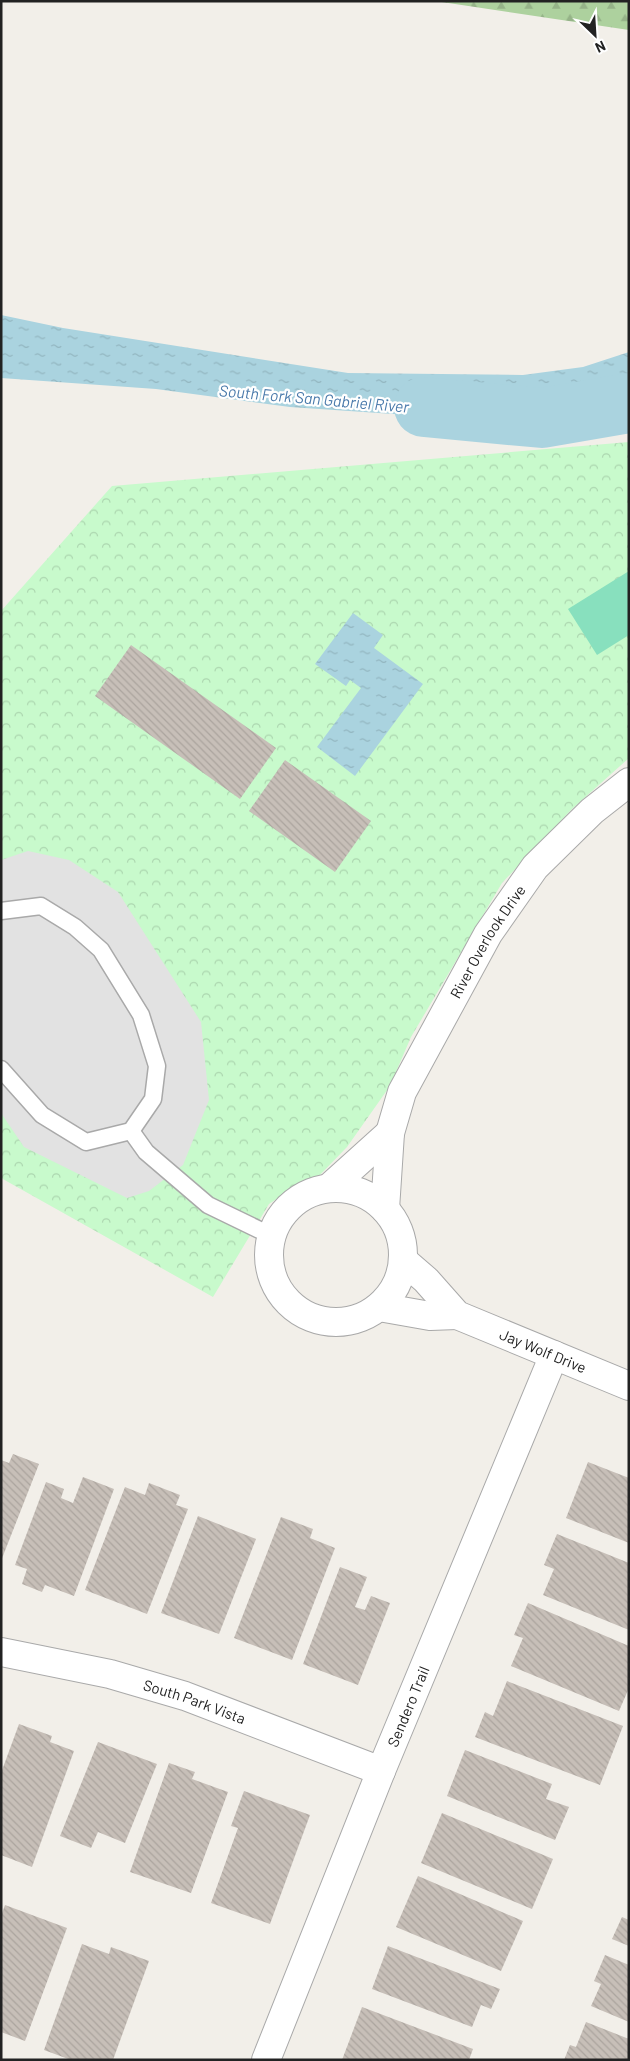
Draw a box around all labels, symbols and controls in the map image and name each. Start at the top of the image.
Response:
north arrow [570,10,620,60]
text: N [593,38,609,57]
water label: South Fork San Gabriel River [218,380,411,416]
street label: River Overlook Drive [446,881,529,1001]
street label: Jay Wolf Drive [497,1325,589,1376]
street label: Sendero Trail [383,1663,433,1749]
street label: South Park Vista [141,1675,248,1727]

